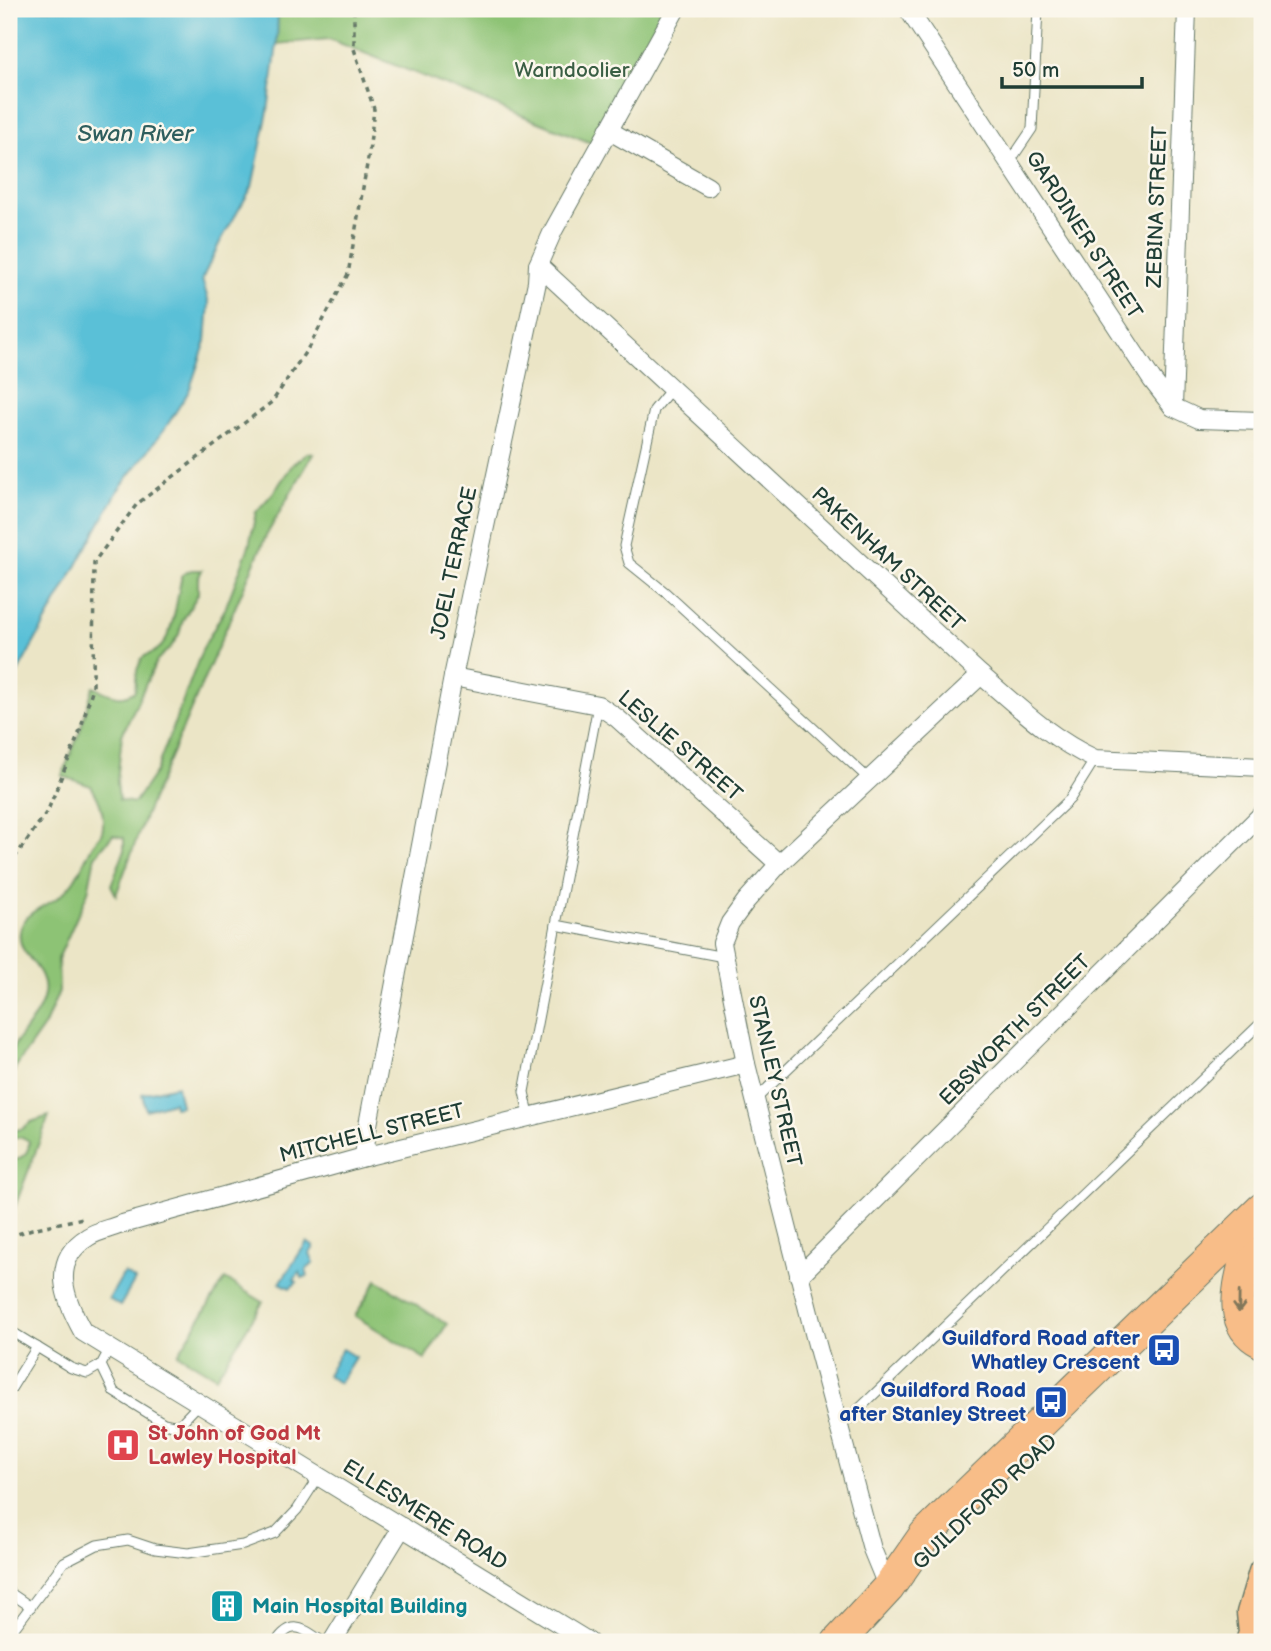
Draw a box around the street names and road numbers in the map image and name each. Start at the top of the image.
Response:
street label: ZEBINA STREET [1142,125,1172,289]
street label: GARDINER STREET [1020,146,1148,324]
street label: PAKENHAM STREET [807,482,970,636]
street label: JOEL TERRACE [426,484,482,642]
street label: LESLIE STREET [613,685,748,807]
street label: EBSWORTH STREET [934,949,1096,1111]
street label: STANLEY STREET [743,993,807,1169]
street label: MITCHELL STREET [277,1098,467,1168]
street label: GUILDFORD ROAD [908,1429,1062,1575]
street label: ELLESMERE ROAD [338,1454,512,1576]

